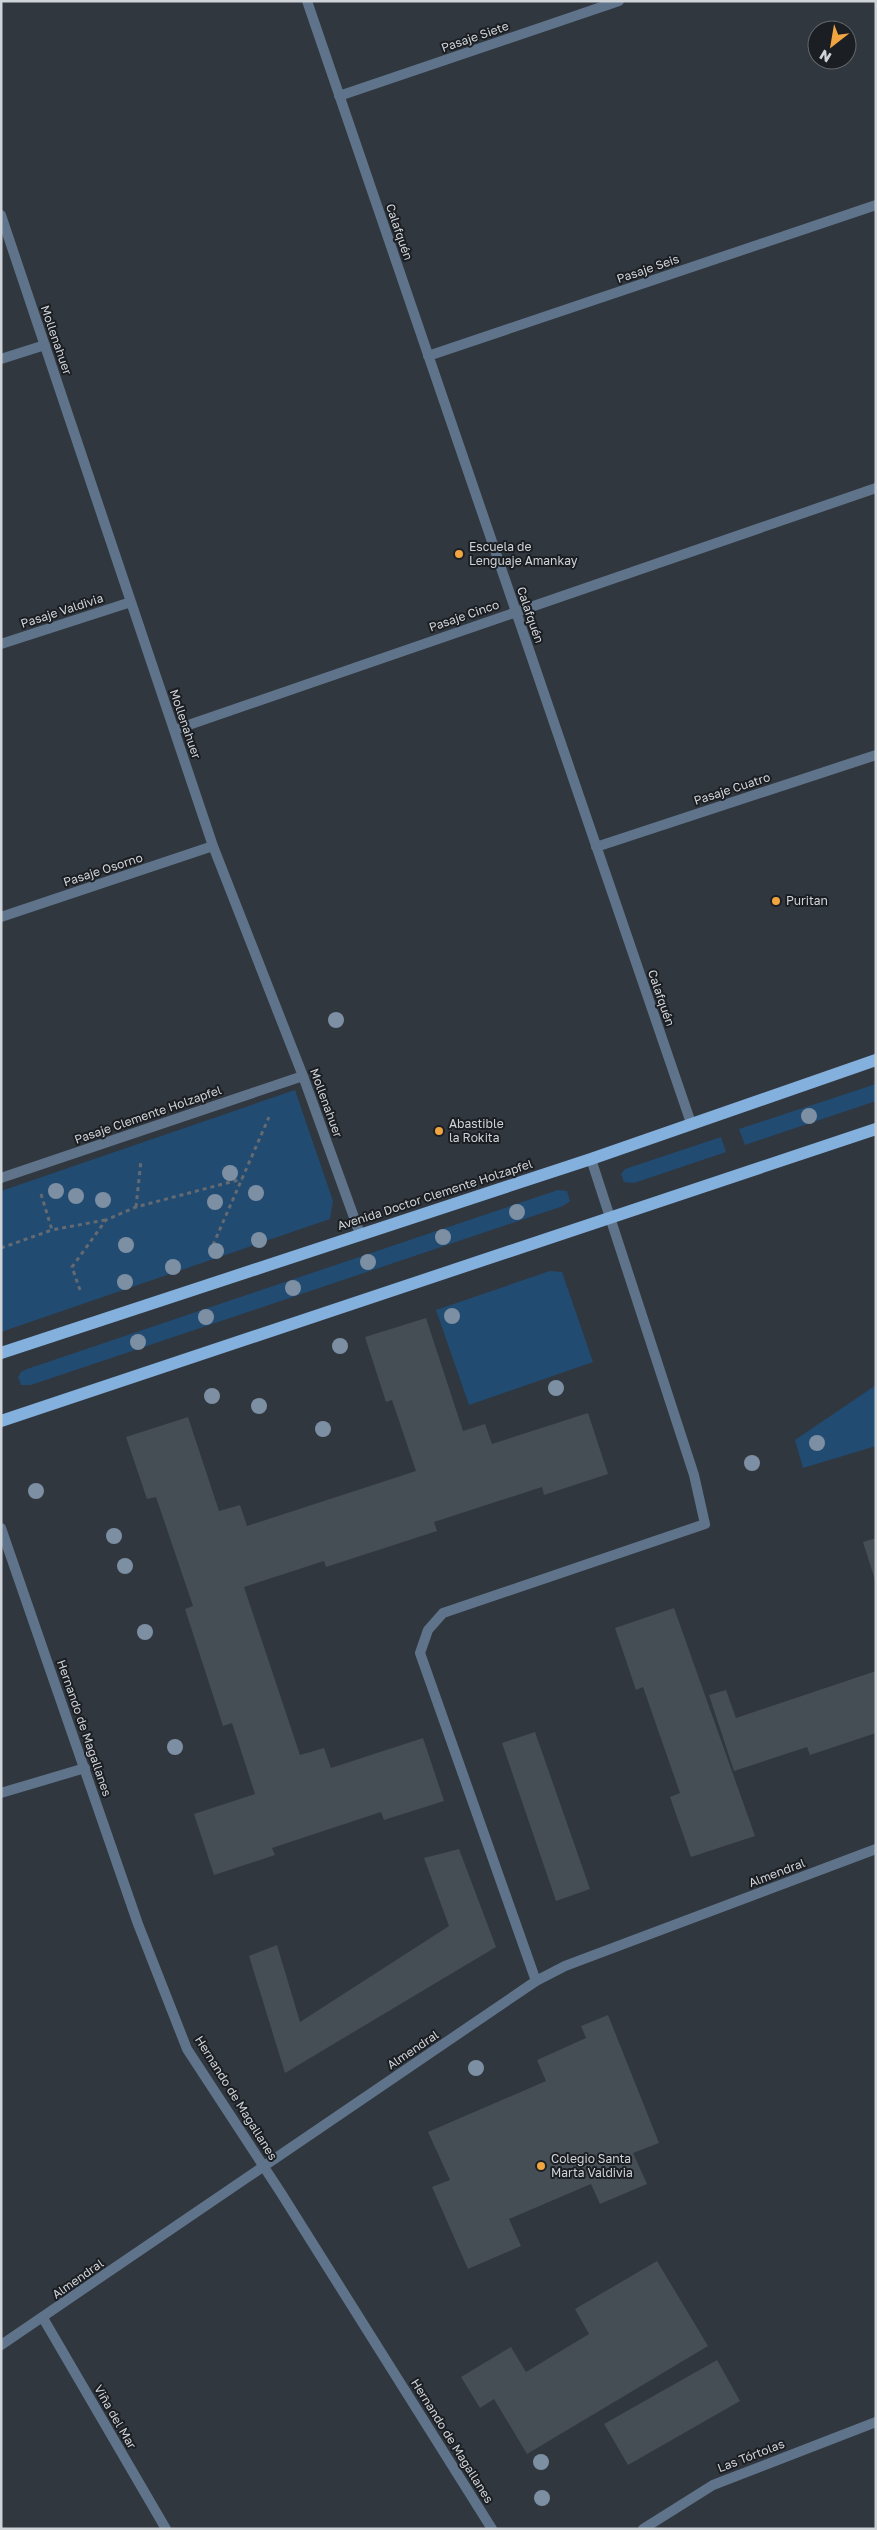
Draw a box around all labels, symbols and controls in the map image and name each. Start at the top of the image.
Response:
street label: Pasaje Siete [439,18,511,55]
north arrow [807,20,857,70]
text: N [816,47,834,67]
street label: Calafquén [383,202,416,262]
street label: Pasaje Seis [615,251,681,286]
street label: Mollenahuer [38,303,75,377]
place label: Escuela de Lenguaje Amankay [469,539,578,568]
marker: Escuela de Lenguaje Amankay [453,548,465,560]
street label: Calafquén [514,585,547,645]
street label: Pasaje Valdivia [19,590,105,631]
street label: Pasaje Cinco [427,596,501,635]
street label: Mollenahuer [167,687,204,761]
street label: Pasaje Cuatro [692,769,772,808]
street label: Pasaje Osorno [61,850,144,889]
place label: Puritan [786,893,828,908]
marker: Puritan [770,895,782,907]
street label: Calafquén [645,968,678,1028]
street label: Mollenahuer [307,1066,346,1140]
street label: Pasaje Clemente Holzapfel [72,1082,224,1147]
place label: Abastible la Rokita [449,1116,504,1145]
marker: Abastible la Rokita [433,1125,445,1137]
street label: Avenida Doctor Clemente Holzapfel [335,1156,534,1233]
street label: Hernando de Magallanes [54,1657,115,1798]
street label: Almendral [747,1855,807,1890]
street label: Almendral [384,2027,442,2072]
street label: Hernando de Magallanes [192,2033,281,2163]
place label: Colegio Santa Marta Valdivia [551,2151,633,2180]
marker: Colegio Santa Marta Valdivia [535,2160,547,2172]
street label: Almendral [49,2255,106,2302]
street label: Hernando de Magallanes [408,2376,497,2506]
street label: Viña del Mar [91,2382,140,2452]
street label: Las Tórtolas [715,2436,786,2475]

